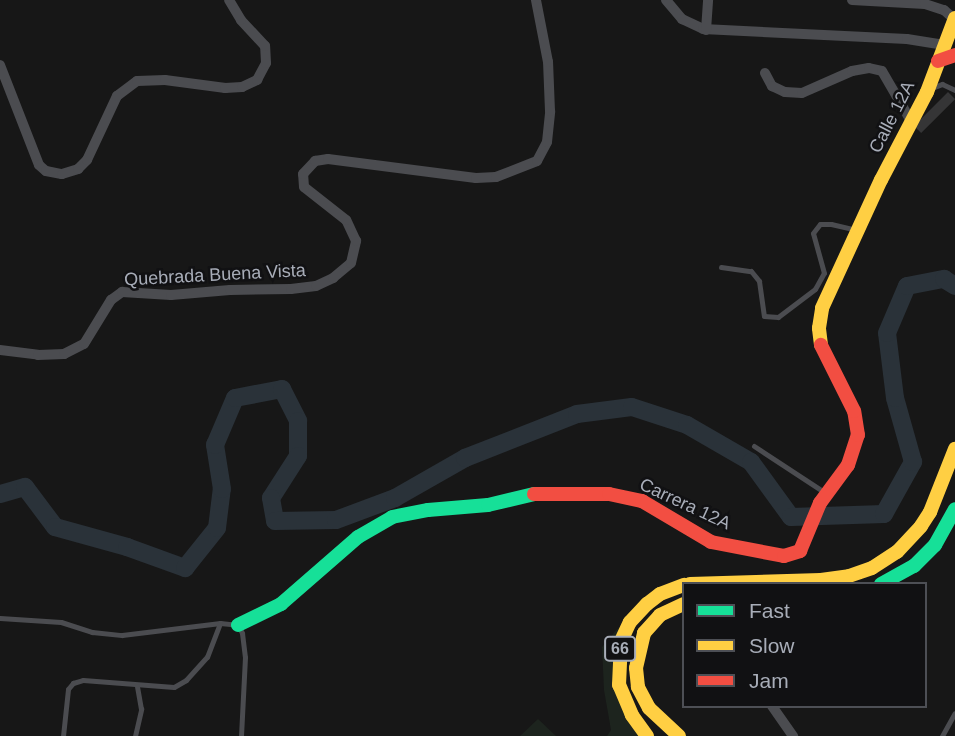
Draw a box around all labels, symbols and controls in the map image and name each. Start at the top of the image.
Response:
street label: Calle 12A [865,77,919,157]
street label: Quebrada Buena Vista [124,259,306,291]
street label: Carrera 12A [636,473,734,535]
legend [682,582,927,708]
text: Fast [749,599,790,622]
text: Slow [749,634,795,657]
road number: 66 [602,636,638,662]
text: Jam [749,669,789,692]

